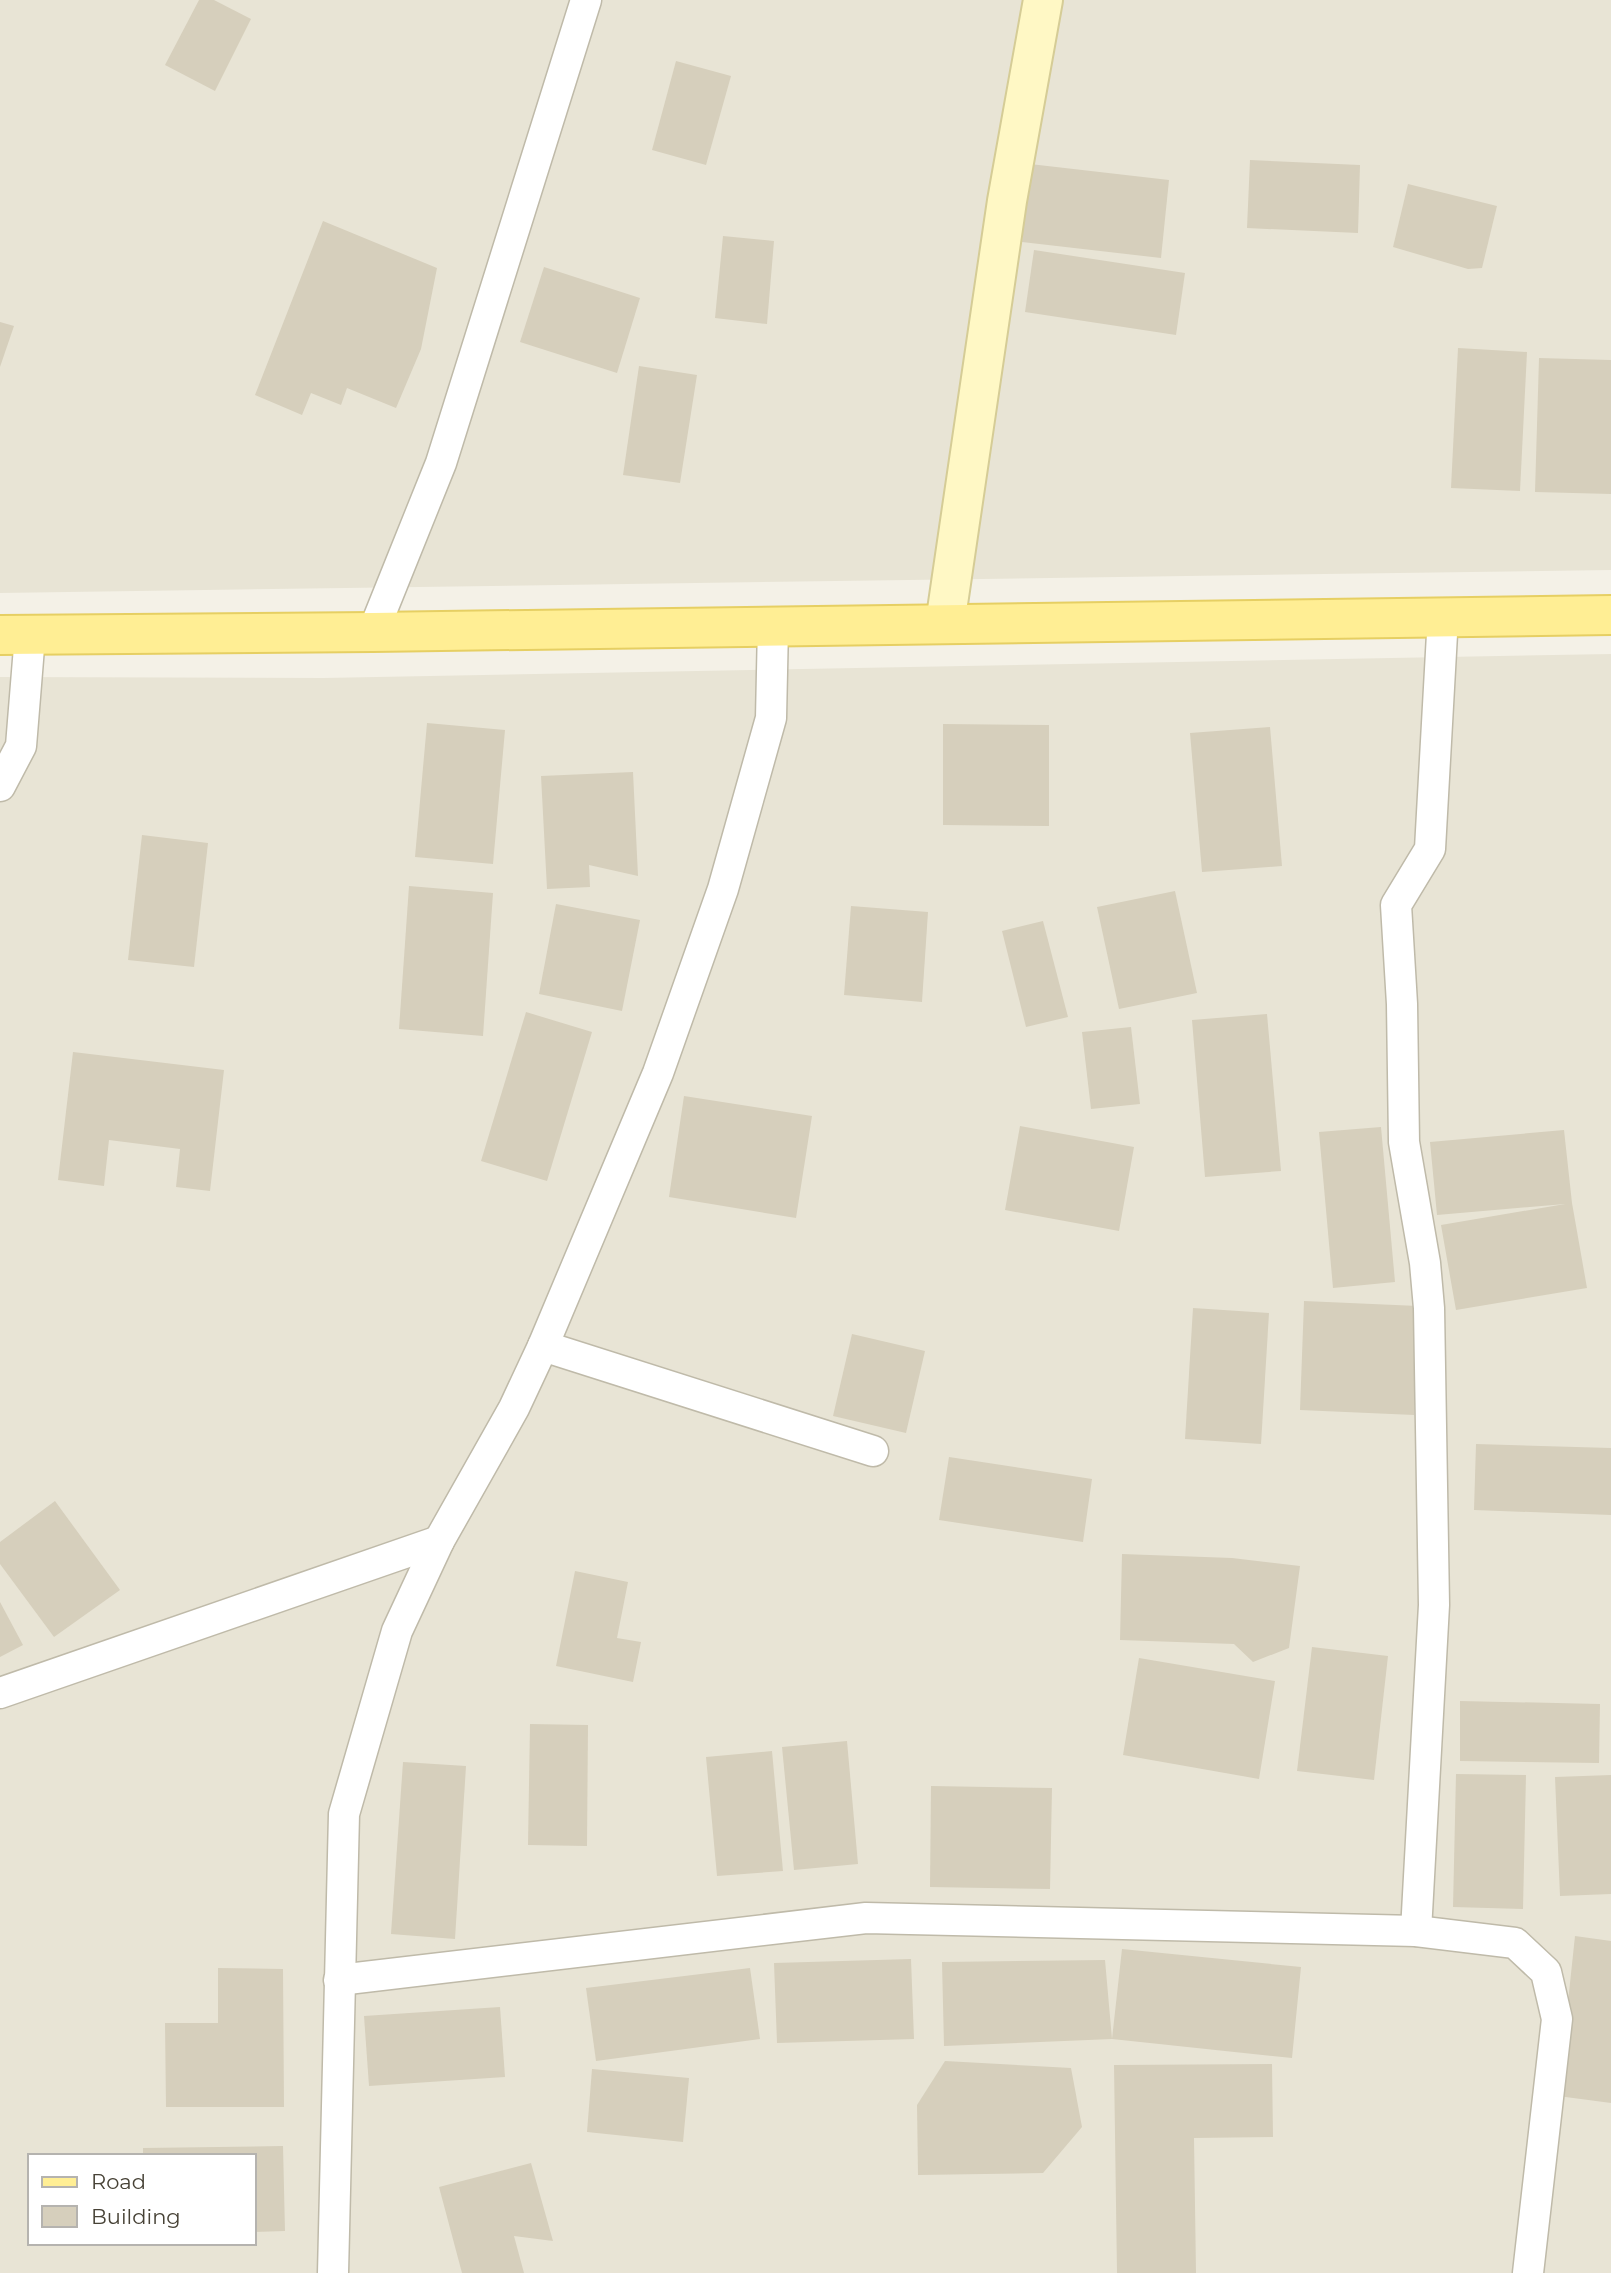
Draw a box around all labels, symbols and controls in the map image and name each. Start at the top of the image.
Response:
legend [28,2154,256,2245]
text: Road [91,2169,146,2194]
text: Building [91,2204,181,2229]

